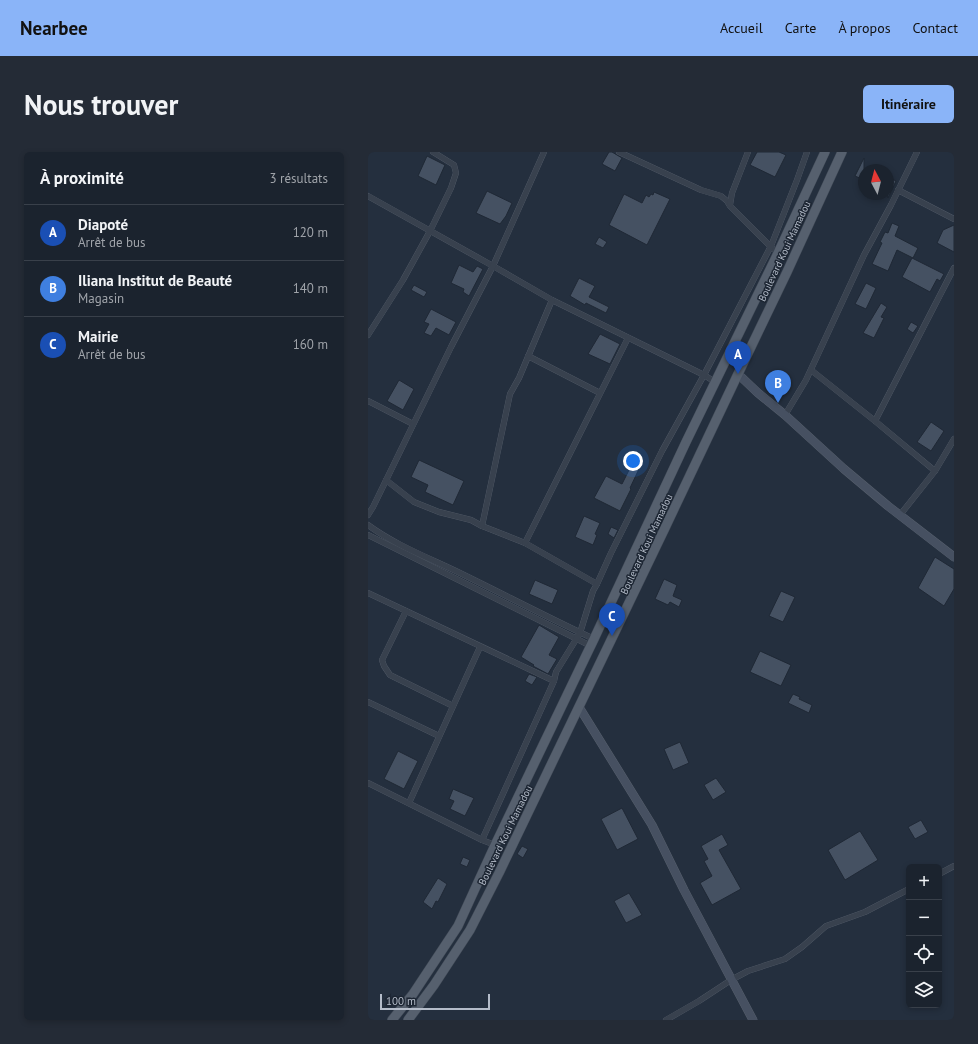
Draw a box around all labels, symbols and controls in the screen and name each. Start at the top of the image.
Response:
text: Nearbee [20,16,88,40]
text: Accueil [720,19,763,37]
text: Carte [785,19,816,37]
text: À propos [838,19,891,37]
text: Contact [913,19,958,37]
button: Itinéraire [863,85,954,123]
text: Nous trouver [24,86,178,123]
north arrow [858,164,894,200]
text: À proximité [40,167,124,189]
text: 3 résultats [269,170,328,187]
street label: Boulevard Koui Mamadou [755,199,813,304]
text: Diapoté [78,215,128,234]
text: A [49,224,57,241]
text: 120 m [293,224,328,241]
text: Arrêt de bus [78,234,146,251]
text: Iliana Institut de Beauté [78,271,232,290]
text: B [49,280,57,297]
text: 140 m [293,280,328,297]
text: Magasin [78,290,124,307]
text: Mairie [78,327,118,346]
text: C [49,336,57,353]
text: 160 m [293,336,328,353]
pin: A [725,341,751,374]
text: Arrêt de bus [78,346,146,363]
pin: B [765,370,791,403]
your location [623,451,643,471]
street label: Boulevard Koui Mamadou [617,492,675,597]
pin: C [599,603,625,636]
street label: Boulevard Koui Mamadou [476,783,535,887]
map controls [906,864,942,1008]
button: + [906,864,942,900]
button: − [906,900,942,936]
button: locate [906,936,942,972]
button: layers [906,972,942,1008]
scale bar [380,992,490,1011]
text: 100 m [386,994,416,1008]

